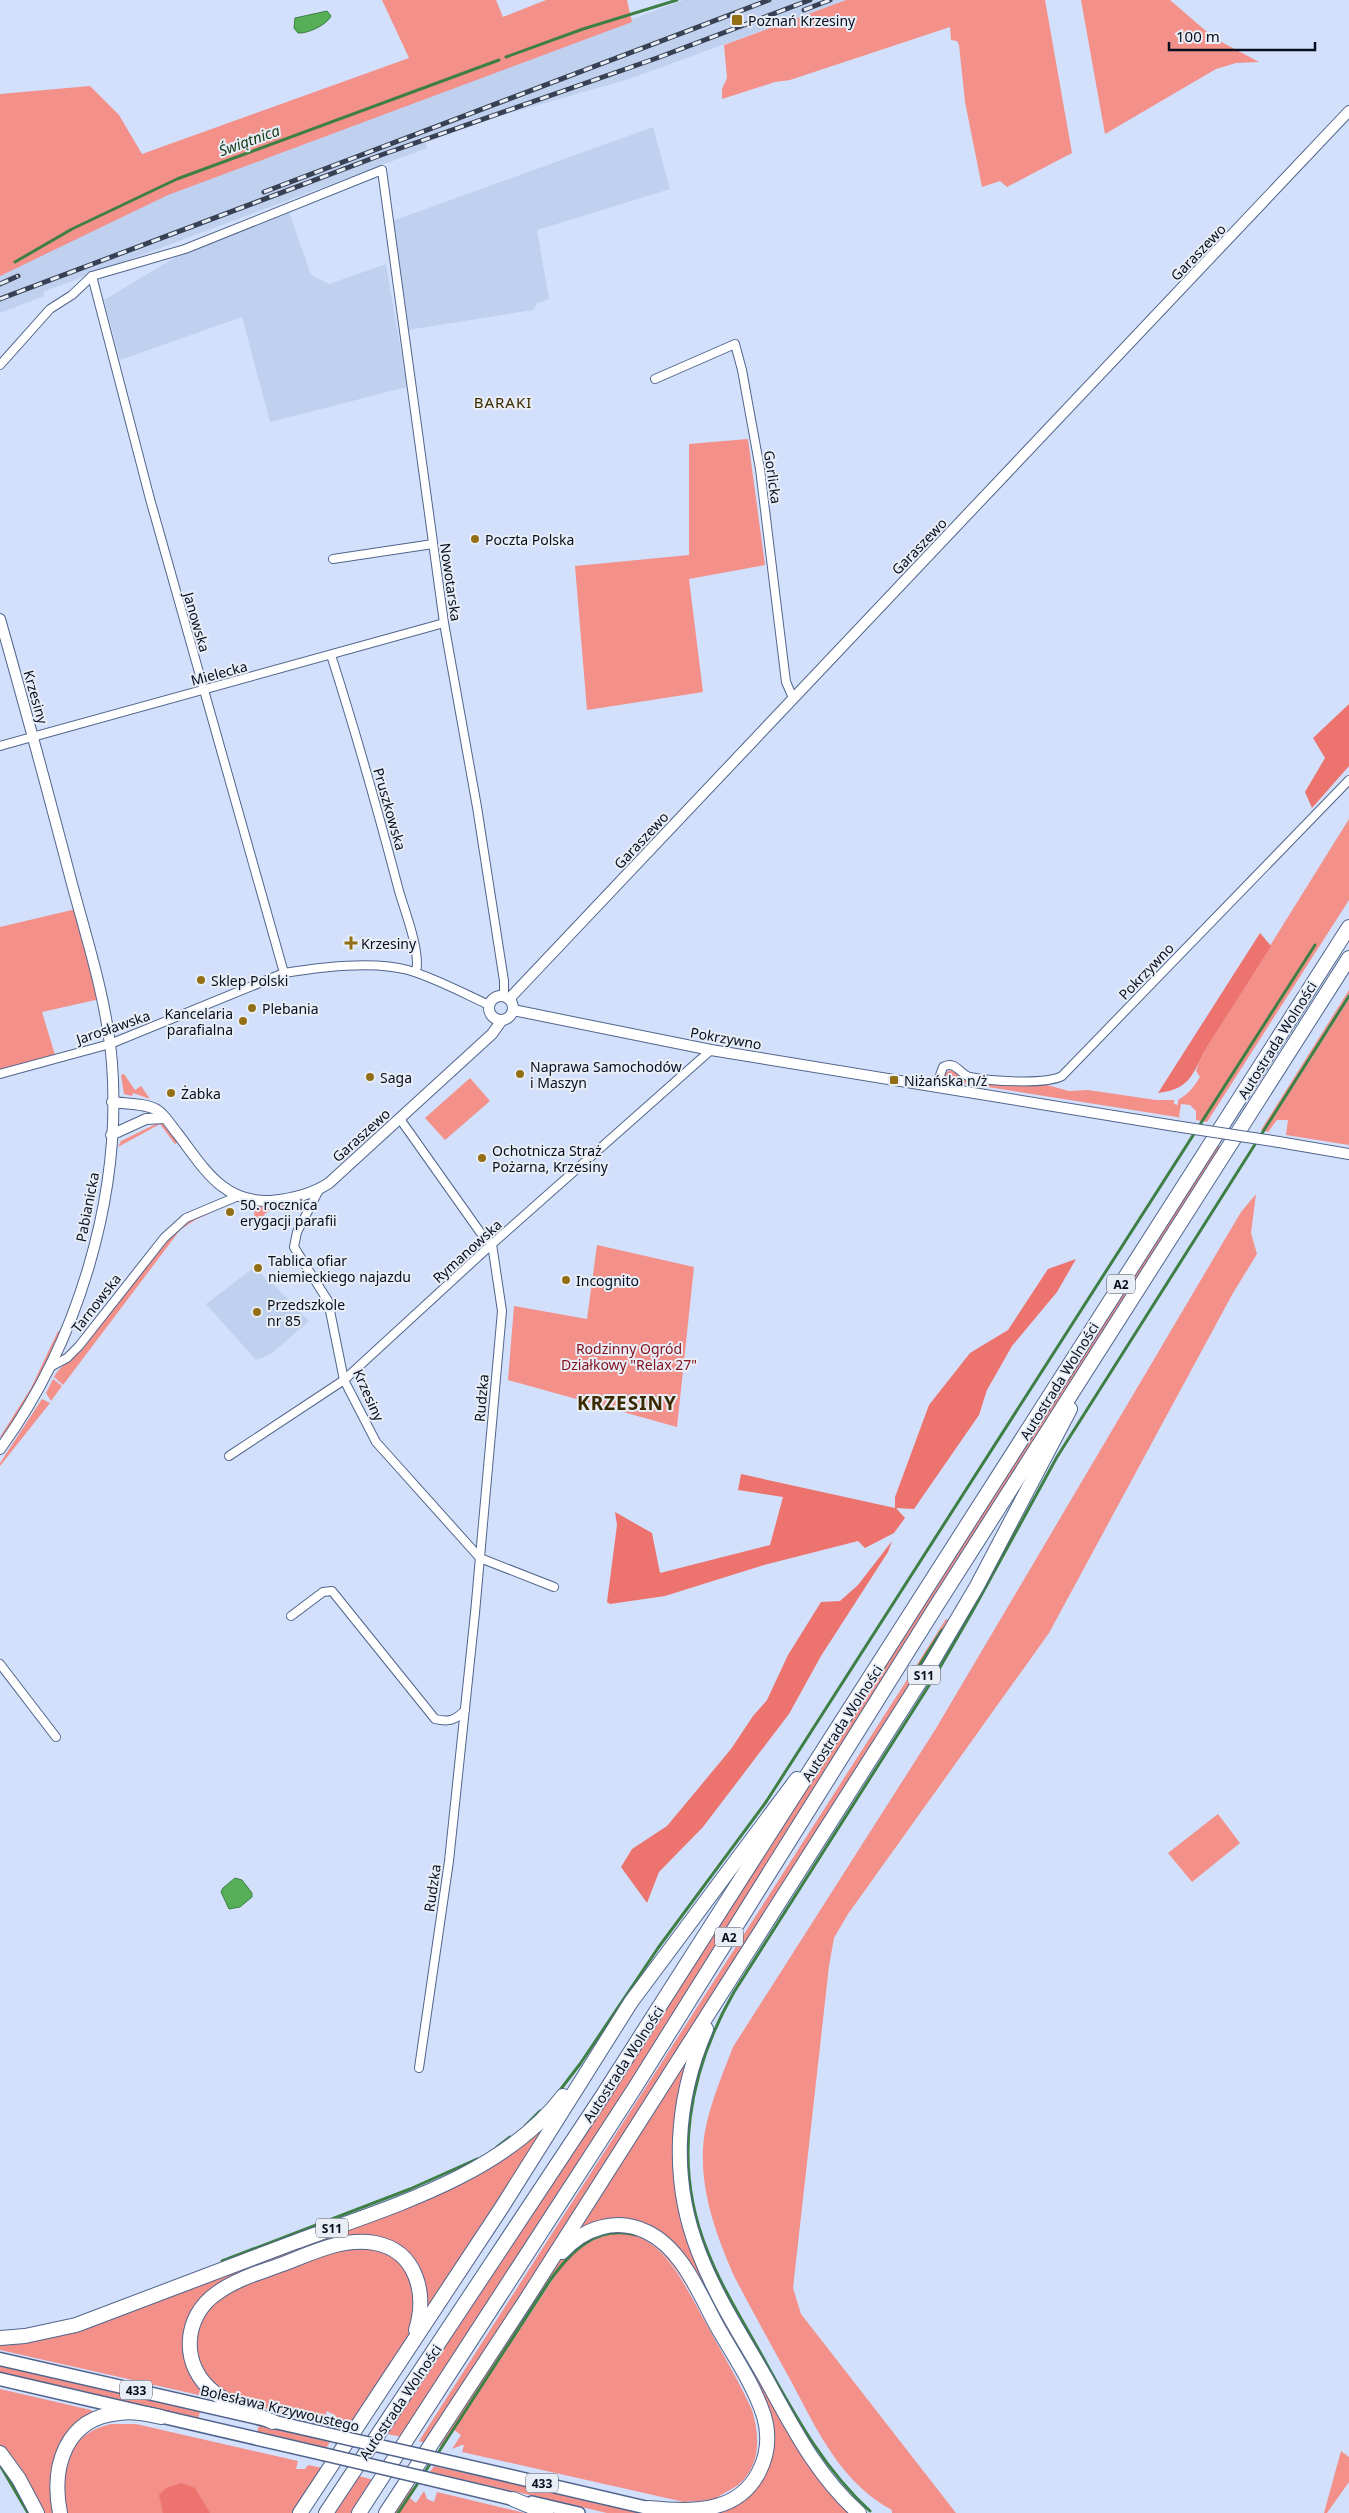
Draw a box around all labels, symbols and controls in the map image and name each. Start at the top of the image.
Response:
place label: Poznań Krzesiny [748,11,856,30]
marker: Poznań Krzesiny [730,13,744,27]
scale bar [1169,20,1315,52]
text: 100 m [1176,26,1220,46]
water label: Świątnica [216,120,283,160]
street label: Garaszewo [1166,220,1230,284]
district label: BARAKI [474,392,532,412]
street label: Gorlicka [760,449,786,505]
street label: Garaszewo [887,514,951,578]
place label: Poczta Polska [485,530,574,549]
marker: Poczta Polska [469,533,481,545]
street label: Nowotarska [436,542,466,622]
street label: Janowska [179,588,215,654]
street label: Mielecka [189,656,249,690]
street label: Krzesiny [19,668,53,727]
street label: Pruszkowska [369,766,411,852]
street label: Garaszewo [610,807,672,873]
place label: Krzesiny [361,934,417,953]
marker: Krzesiny [345,937,357,949]
street label: Pokrzywno [1114,938,1178,1004]
place label: Sklep Polski [211,971,288,990]
marker: Sklep Polski [195,974,207,986]
street label: Autostrada Wolności [1233,978,1321,1102]
place label: Plebania [262,999,319,1018]
marker: Plebania [246,1002,258,1014]
place label: Kancelaria parafialna [164,1004,233,1039]
street label: Jarosławska [72,1006,152,1049]
marker: Kancelaria parafialna [237,1015,249,1027]
street label: Pokrzywno [689,1022,763,1054]
place label: Naprawa Samochodów i Maszyn [530,1057,682,1092]
place label: Saga [380,1068,412,1087]
marker: Naprawa Samochodów i Maszyn [514,1068,526,1080]
marker: Saga [364,1071,376,1083]
place label: Niżańska n/ż [904,1071,988,1090]
marker: Niżańska n/ż [888,1074,900,1086]
place label: Żabka [181,1084,221,1103]
marker: Żabka [165,1087,177,1099]
street label: Garaszewo [328,1104,394,1166]
place label: Ochotnicza Straż Pożarna, Krzesiny [492,1141,609,1176]
marker: Ochotnicza Straż Pożarna, Krzesiny [476,1152,488,1164]
street label: Pabianicka [71,1170,103,1244]
place label: 50. rocznica erygacji parafii [240,1195,337,1230]
marker: 50. rocznica erygacji parafii [224,1206,236,1218]
street label: Rymanowska [428,1215,506,1287]
place label: Tablica ofiar niemieckiego najazdu [268,1251,411,1286]
marker: Tablica ofiar niemieckiego najazdu [252,1262,264,1274]
street label: Tarnowska [67,1269,125,1337]
place label: Incognito [576,1271,639,1290]
marker: Incognito [560,1274,572,1286]
road number: A2 [1107,1274,1135,1294]
place label: Przedszkole nr 85 [267,1295,345,1330]
marker: Przedszkole nr 85 [251,1306,263,1318]
street label: Autostrada Wolności [1015,1319,1103,1443]
park label: Rodzinny Ogród Działkowy "Relax 27" [561,1339,697,1374]
street label: Krzesiny [349,1366,389,1425]
street label: Rudzka [469,1373,493,1423]
district label: KRZESINY [577,1390,677,1416]
street label: Autostrada Wolności [797,1661,887,1785]
road number: S11 [908,1666,940,1684]
street label: Rudzka [419,1863,445,1913]
road number: A2 [715,1928,743,1946]
street label: Autostrada Wolności [578,2002,668,2126]
road number: S11 [316,2218,348,2238]
street label: Autostrada Wolności [354,2341,446,2463]
road number: 433 [120,2380,152,2400]
street label: Bolesława Krzywoustego [199,2380,361,2436]
road number: 433 [526,2474,558,2492]

